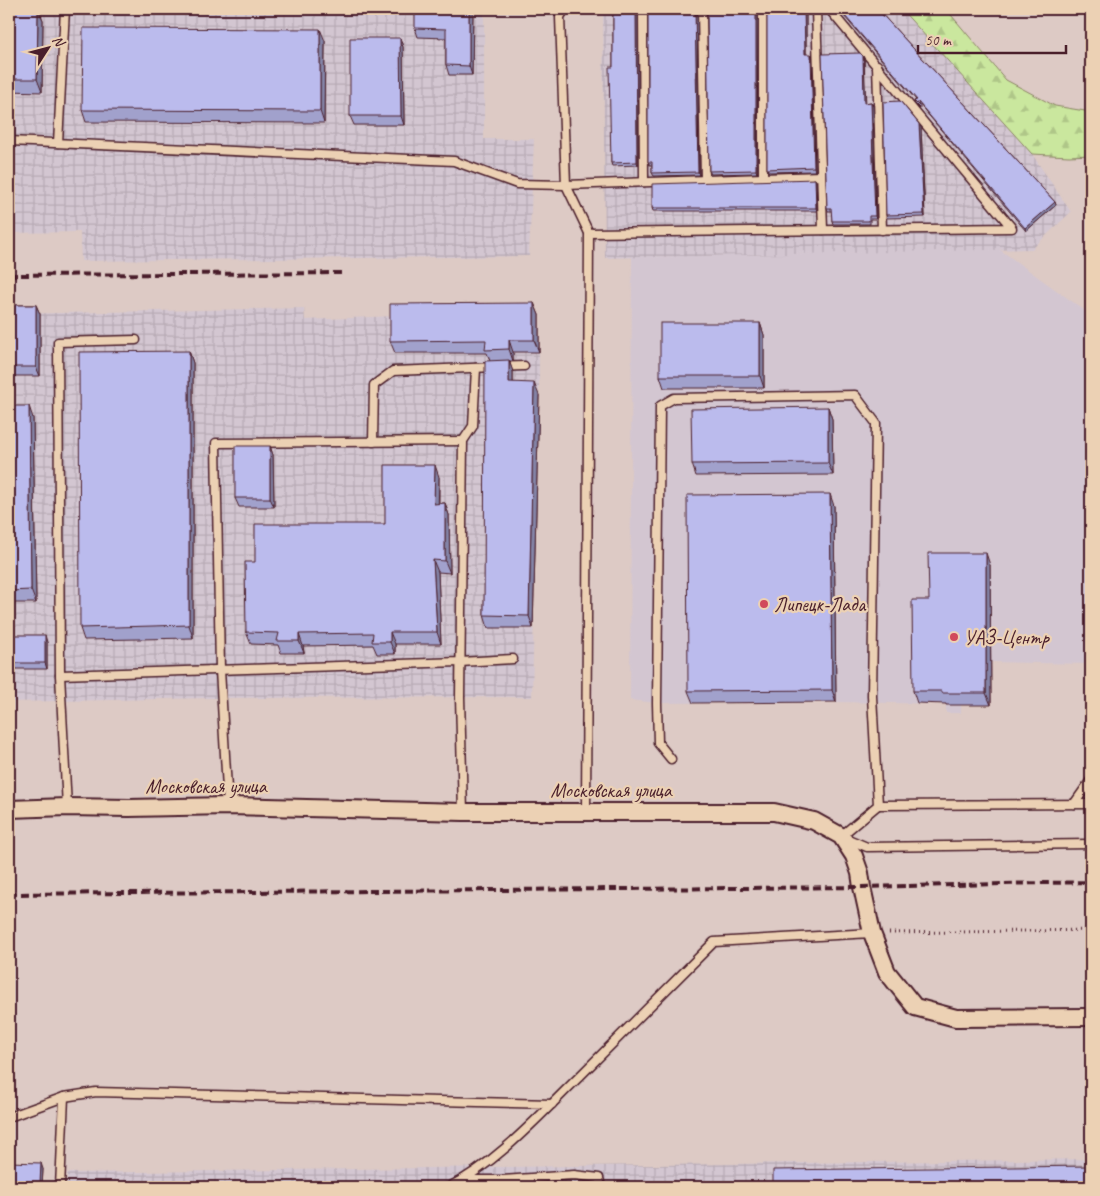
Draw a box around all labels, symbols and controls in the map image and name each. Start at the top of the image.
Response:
north arrow [22,22,72,72]
scale bar [918,22,1065,54]
text: 50 m [925,31,952,50]
text: N [49,32,69,51]
place label: Липецк-Лада [774,592,867,617]
marker: Липецк-Лада [758,598,770,610]
place label: УАЗ-Центр [964,625,1050,650]
marker: УАЗ-Центр [948,631,960,643]
street label: Московская улица [145,774,268,799]
street label: Московская улица [550,778,673,803]

